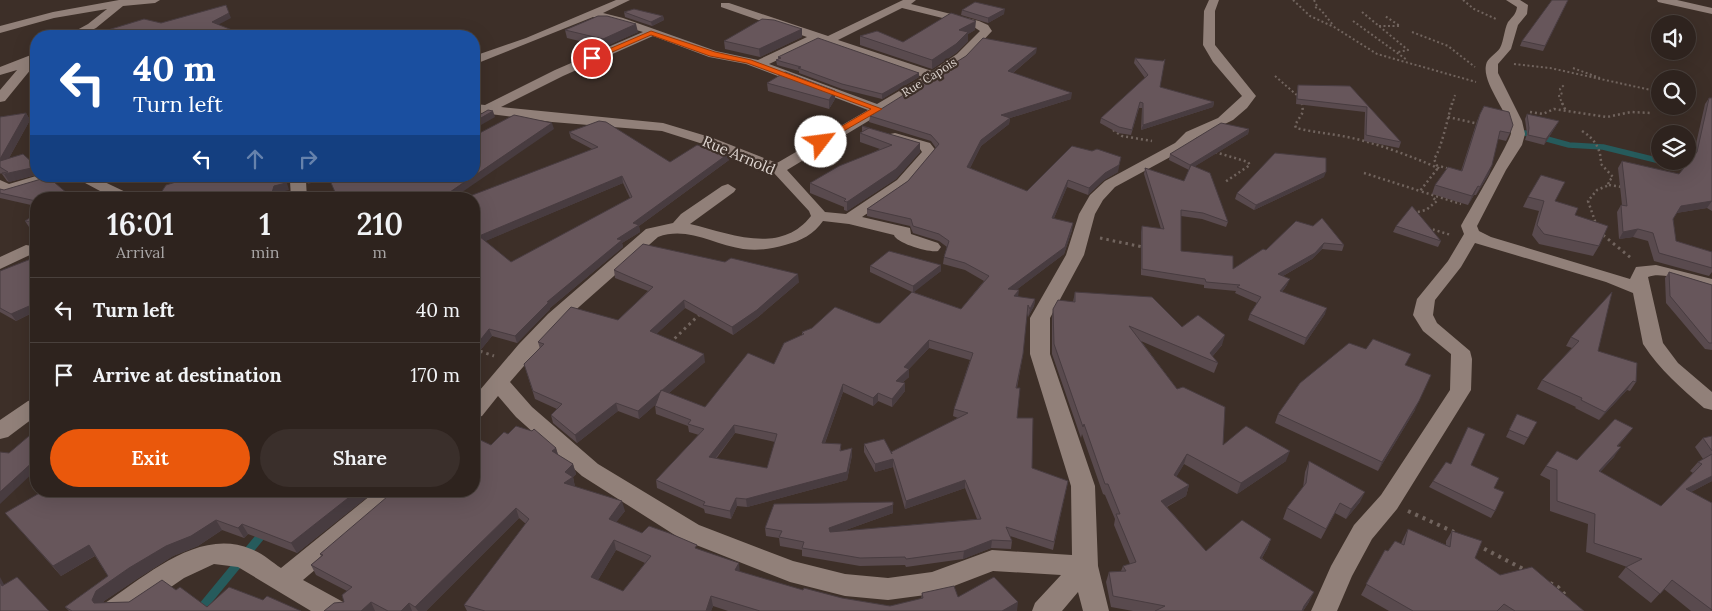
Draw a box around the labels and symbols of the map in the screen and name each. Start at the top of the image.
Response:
pin [571,37,613,79]
street label: Rue Capois [899,54,960,100]
position arrow [794,115,846,167]
street label: Rue Arnold [700,131,778,179]

